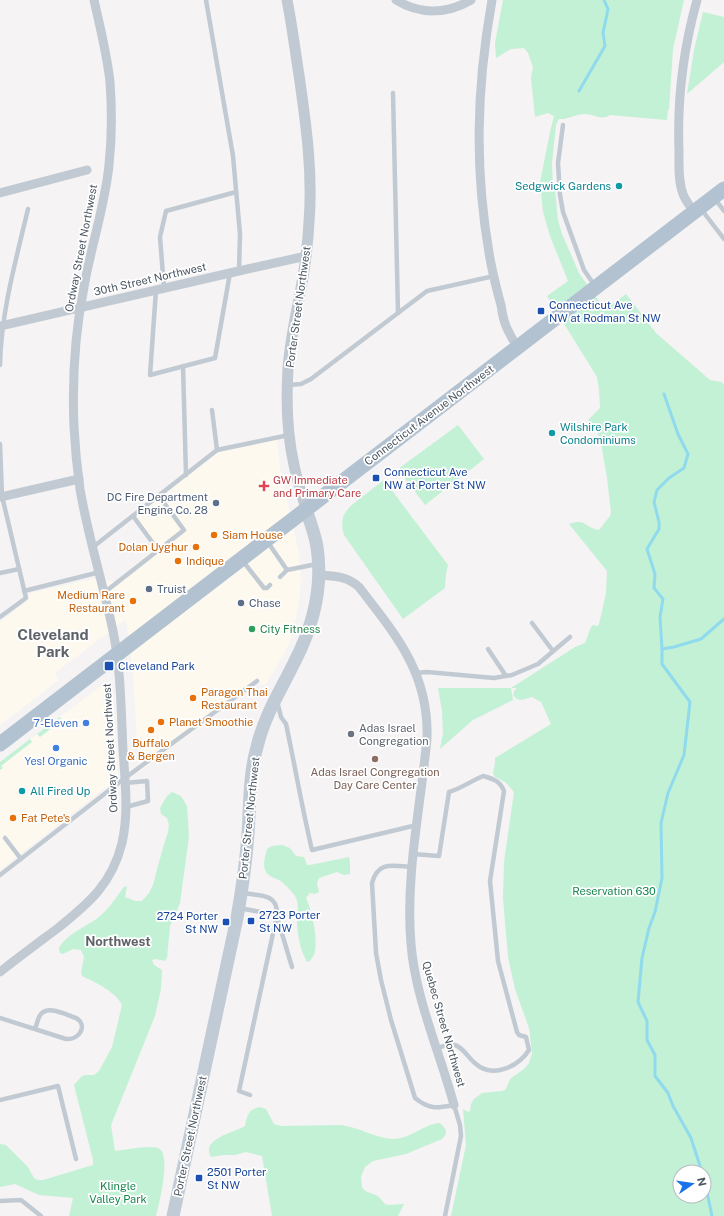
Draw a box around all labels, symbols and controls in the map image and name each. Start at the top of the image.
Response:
place label: Sedgwick Gardens [515,180,611,192]
marker: Sedgwick Gardens [614,181,624,191]
street label: Ordway Street Northwest [63,183,99,313]
street label: Porter Street Northwest [284,245,312,369]
street label: 30th Street Northwest [93,260,207,298]
place label: Connecticut Ave NW at Rodman St NW [549,299,661,324]
marker: Connecticut Ave NW at Rodman St NW [536,306,546,316]
street label: Connecticut Avenue Northwest [362,363,496,467]
place label: Wilshire Park Condominiums [560,421,636,446]
marker: Wilshire Park Condominiums [547,428,557,438]
place label: Connecticut Ave NW at Porter St NW [384,466,486,491]
marker: Connecticut Ave NW at Porter St NW [371,473,381,483]
place label: GW Immediate and Primary Care [273,474,361,499]
marker: GW Immediate and Primary Care [258,480,270,492]
place label: DC Fire Department Engine Co. 28 [107,491,208,516]
marker: DC Fire Department Engine Co. 28 [211,498,221,508]
place label: Siam House [222,529,283,541]
marker: Siam House [209,530,219,540]
place label: Dolan Uyghur [118,541,188,553]
marker: Dolan Uyghur [191,542,201,552]
place label: Indique [186,555,224,567]
marker: Indique [173,556,183,566]
place label: Truist [157,583,186,595]
marker: Truist [144,584,154,594]
place label: Medium Rare Restaurant [57,589,125,614]
marker: Medium Rare Restaurant [128,596,138,606]
place label: Chase [249,597,281,609]
marker: Chase [236,598,246,608]
place label: City Fitness [260,623,321,635]
marker: City Fitness [247,624,257,634]
district label: Cleveland Park [17,626,89,660]
marker: Cleveland Park [103,660,115,672]
place label: Cleveland Park [118,660,195,672]
street label: Ordway Street Northwest [101,683,119,813]
place label: Paragon Thai Restaurant [201,686,268,711]
marker: Paragon Thai Restaurant [188,693,198,703]
place label: Planet Smoothie [169,716,253,728]
place label: 7-Eleven [33,717,78,729]
marker: Planet Smoothie [156,717,166,727]
marker: 7-Eleven [81,718,91,728]
place label: Adas Israel Congregation [359,722,428,747]
marker: Buffalo & Bergen [146,725,156,735]
marker: Adas Israel Congregation [346,729,356,739]
place label: Buffalo & Bergen [127,737,175,762]
marker: Yes! Organic [51,743,61,753]
marker: Adas Israel Congregation Day Care Center [370,754,380,764]
place label: Yes! Organic [24,755,88,767]
street label: Porter Street Northwest [237,756,261,880]
place label: Adas Israel Congregation Day Care Center [310,766,440,791]
place label: All Fired Up [30,785,91,797]
marker: All Fired Up [17,786,27,796]
place label: Fat Pete's [21,812,71,824]
marker: Fat Pete's [8,813,18,823]
park label: Reservation 630 [572,885,656,897]
place label: 2723 Porter St NW [259,909,320,934]
place label: 2724 Porter St NW [157,910,219,935]
marker: 2723 Porter St NW [246,916,256,926]
marker: 2724 Porter St NW [221,917,231,927]
district label: Northwest [85,934,151,949]
street label: Quebec Street Northwest [420,960,468,1088]
street label: Porter Street Northwest [171,1075,209,1197]
north arrow [672,1164,712,1204]
place label: 2501 Porter St NW [207,1166,266,1191]
marker: 2501 Porter St NW [194,1173,204,1183]
text: N [695,1176,709,1187]
park label: Klingle Valley Park [89,1180,147,1205]

